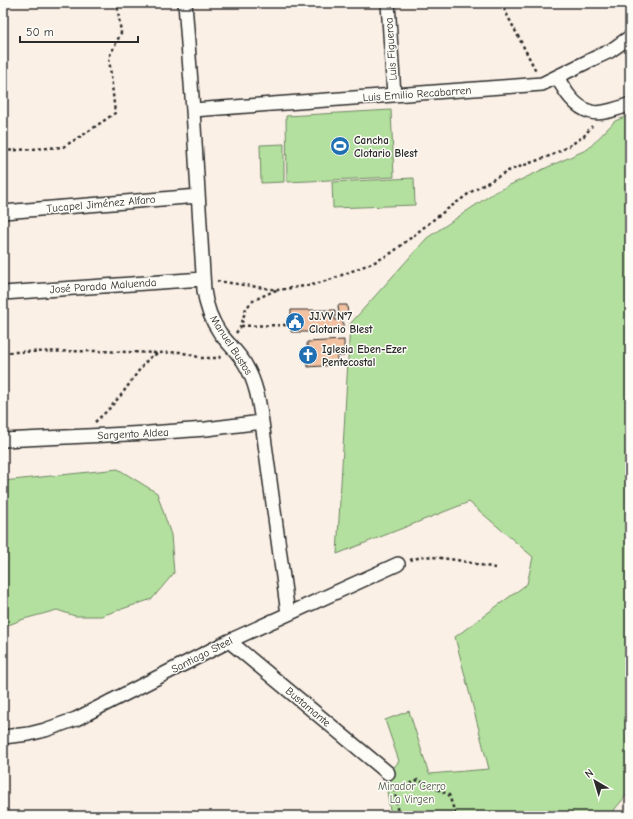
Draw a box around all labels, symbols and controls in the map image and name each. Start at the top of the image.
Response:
street label: Luis Figueroa [382,17,400,81]
scale bar [20,18,138,44]
text: 50 m [26,25,54,39]
street label: Luis Emilio Recabarren [362,84,472,104]
place label: Cancha Clotario Blest [354,134,418,160]
sports icon: Cancha Clotario Blest [329,135,351,157]
street label: Tucapel Jiménez Alfaro [46,193,156,215]
street label: José Parada Maluenda [49,276,157,296]
place label: JJ.VV N°7 Clotario Blest [309,310,373,336]
public building icon: JJ.VV N°7 Clotario Blest [284,311,306,333]
street label: Manuel Bustos [207,313,255,378]
place label: Iglesia Eben-Ezer Pentecostal [322,343,407,369]
church icon: Iglesia Eben-Ezer Pentecostal [297,344,319,366]
street label: Sargento Aldea [97,426,169,442]
street label: Santiago Steel [169,634,235,676]
street label: Bustamante [283,684,334,730]
north arrow [575,761,615,801]
text: N [582,766,596,781]
park label: Mirador Cerro La Virgen [378,780,446,806]

